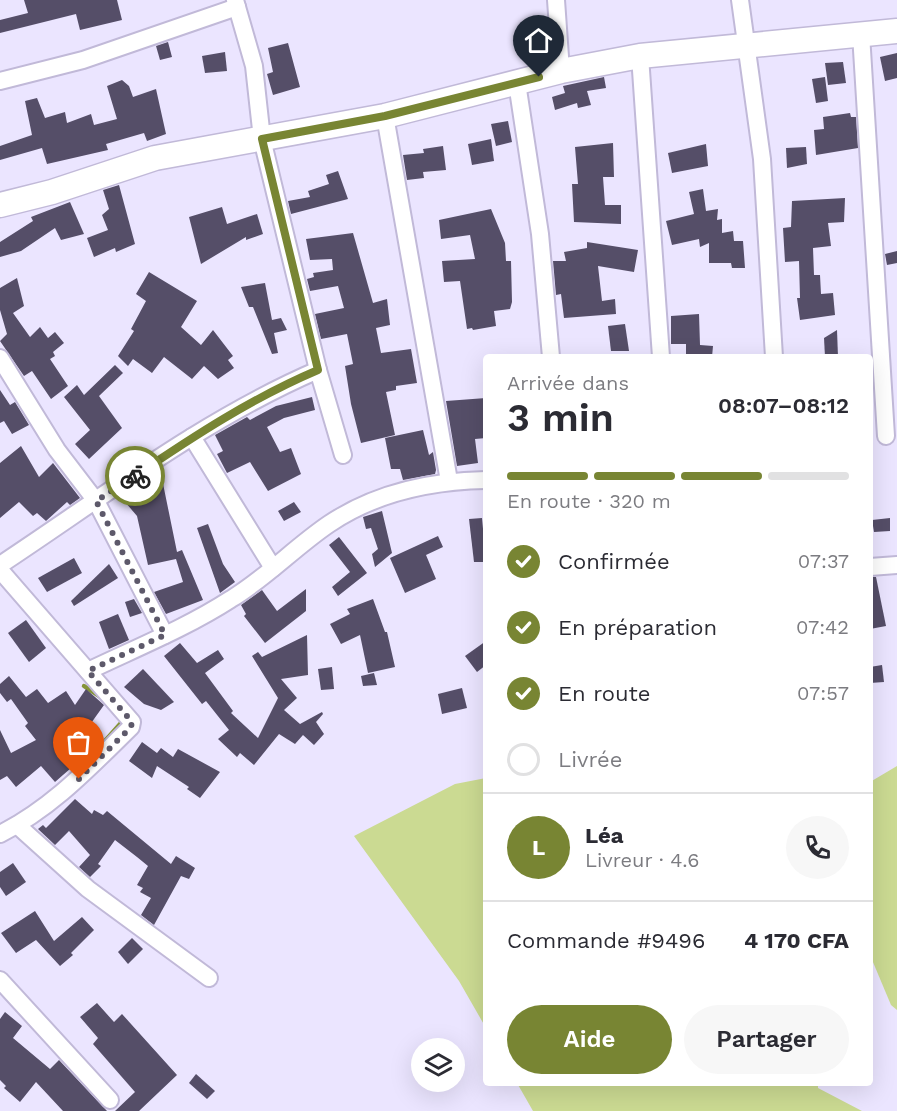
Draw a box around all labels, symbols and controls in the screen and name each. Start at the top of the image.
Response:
pin [513,15,564,77]
icon: home [522,24,555,57]
text: Arrivée dans [507,371,629,395]
text: 08:07–08:12 [718,393,849,418]
text: 3 min [507,395,614,440]
courier [105,446,165,506]
icon: bike [119,460,152,493]
text: En route · 320 m [507,489,671,513]
icon: check [507,545,540,578]
text: Confirmée [558,549,670,574]
text: 07:37 [798,549,849,573]
icon: check [507,611,540,644]
text: En préparation [558,615,717,640]
text: 07:42 [796,615,849,639]
icon: check [507,677,540,710]
text: En route [558,681,650,706]
text: 07:57 [797,681,849,705]
pin [53,717,104,779]
icon: bag [62,726,95,759]
text: Livrée [558,747,622,772]
button: phone [786,816,849,879]
text: Léa [585,823,624,848]
text: L [532,835,545,860]
text: Livreur · 4.6 [585,848,699,872]
text: Commande #9496 [507,928,705,953]
text: 4 170 CFA [744,928,849,953]
button: Aide [507,1005,672,1074]
button: Partager [684,1005,849,1074]
map controls [411,1038,465,1092]
button: layers [411,1038,465,1092]

